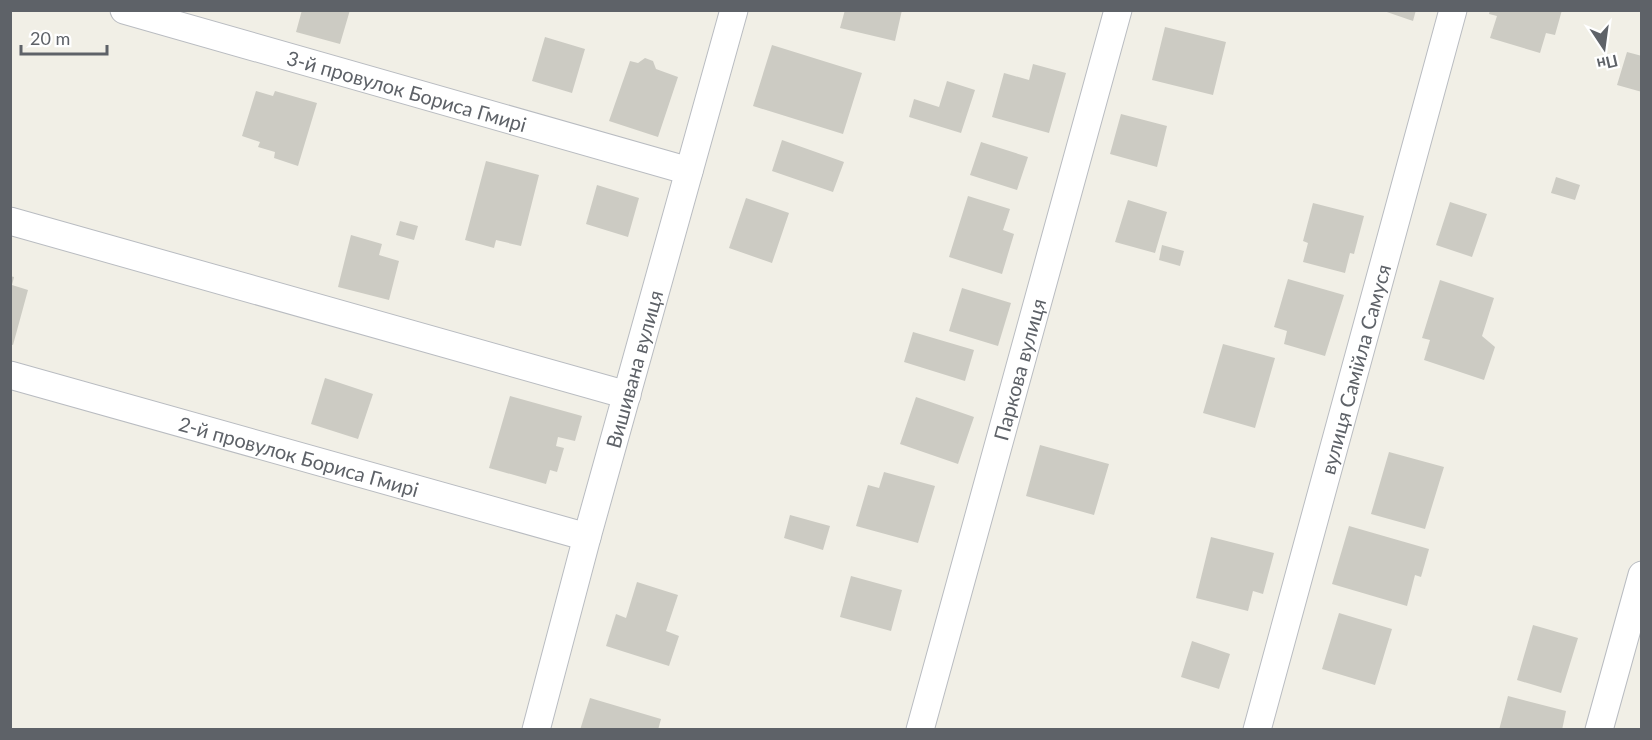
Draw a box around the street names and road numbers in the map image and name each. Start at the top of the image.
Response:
street label: 3-й провулок Бориса Гмирі [284,45,529,136]
street label: вулиця Самійла Самуся [1315,261,1395,477]
street label: Вишивана вулиця [600,287,667,451]
street label: Паркова вулиця [988,296,1050,443]
street label: 2-й провулок Бориса Гмирі [176,411,422,501]

